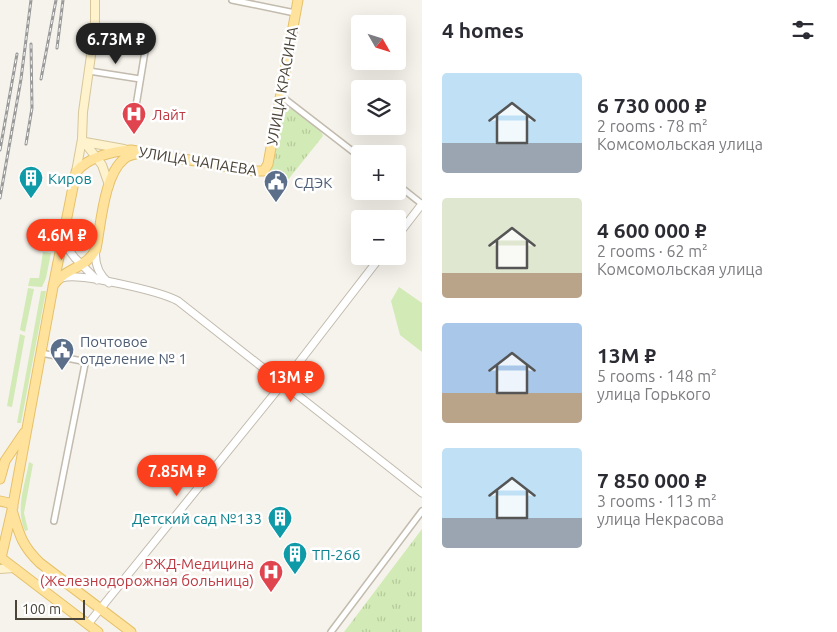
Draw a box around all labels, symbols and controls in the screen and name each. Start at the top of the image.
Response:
north arrow [351,15,406,70]
map controls [351,15,406,265]
icon: filters [789,16,817,44]
text: 4 homes [442,18,524,42]
pin: 6.73M ₽ [70,22,162,65]
street label: УЛИЦА КРАСИНА [263,25,301,147]
text: 6.73M ₽ [87,30,145,48]
button: layers [351,80,406,135]
icon: home [482,93,542,153]
text: 6 730 000 ₽ [597,93,707,117]
hospital icon: Лайт [121,101,147,135]
place label: Лайт [152,106,186,123]
text: 2 rooms · 78 m² [597,117,708,135]
text: Комсомольская улица [597,135,763,153]
street label: УЛИЦА ЧАПАЕВА [138,143,259,179]
button: + [351,145,406,200]
building icon: Киров [18,165,44,199]
public building icon: СДЭК [263,169,289,203]
place label: Киров [48,170,92,187]
place label: СДЭК [294,174,332,191]
button: − [351,210,406,265]
pin: 4.6M ₽ [21,218,103,261]
icon: home [482,218,542,278]
text: 4 600 000 ₽ [597,218,707,242]
text: 4.6M ₽ [37,226,87,244]
text: 2 rooms · 62 m² [597,242,708,260]
text: Комсомольская улица [597,260,763,278]
place label: Почтовое отделение № 1 [80,333,187,367]
public building icon: Почтовое отделение № 1 [49,337,75,371]
icon: home [482,343,542,403]
text: 13M ₽ [597,343,656,367]
pin: 13M ₽ [256,360,326,403]
text: 5 rooms · 148 m² [597,367,717,385]
text: 13M ₽ [268,368,314,386]
text: улица Горького [597,385,711,403]
pin: 7.85M ₽ [131,454,223,497]
text: 7.85M ₽ [148,462,206,480]
icon: home [482,468,542,528]
text: 7 850 000 ₽ [597,468,707,492]
text: 3 rooms · 113 m² [597,492,717,510]
building icon: Детский сад №133 [267,505,293,539]
place label: Детский сад №133 [132,510,262,527]
text: улица Некрасова [597,510,724,528]
building icon: ТП-266 [282,541,308,575]
place label: ТП-266 [312,546,360,563]
place label: РЖД-Медицина (Железнодорожная больница) [40,555,254,589]
hospital icon: РЖД-Медицина (Железнодорожная больница) [258,559,284,593]
scale bar [15,597,85,620]
text: 100 m [22,601,61,617]

